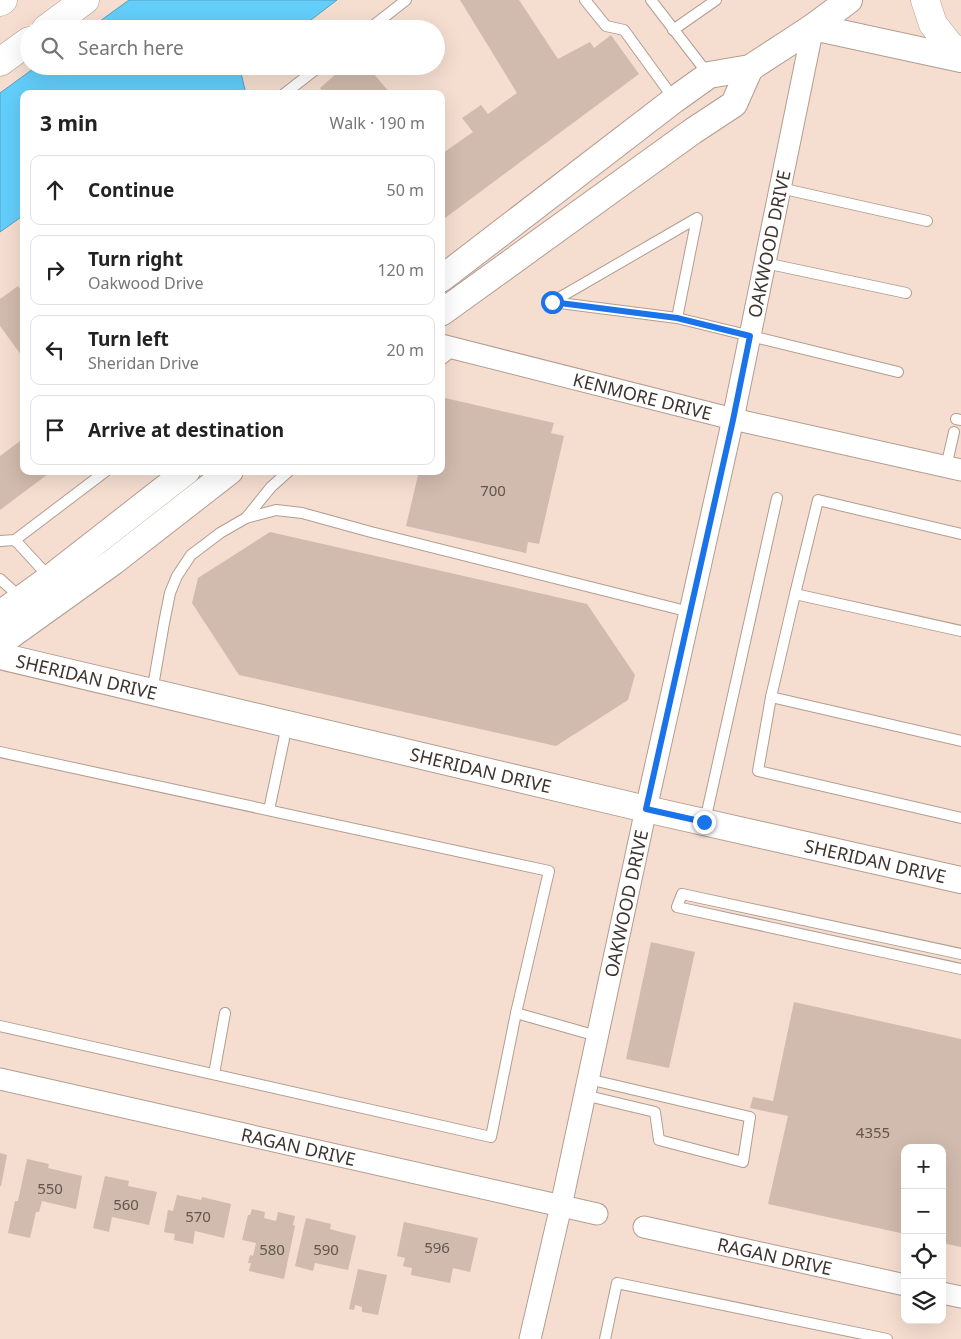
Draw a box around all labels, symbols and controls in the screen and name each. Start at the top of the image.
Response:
search box [20,20,445,75]
icon: search [38,34,66,62]
text: Search here [78,35,184,61]
text: 3 min [40,109,98,137]
text: Walk · 190 m [330,112,425,134]
street label: OAKWOOD DRIVE [742,168,796,320]
icon: ahead [41,176,69,204]
text: Continue [88,177,174,203]
text: 50 m [387,179,424,201]
text: Turn right [88,246,183,272]
icon: right [41,256,69,284]
text: 120 m [377,259,424,281]
text: Oakwood Drive [88,272,204,294]
route start [541,291,564,314]
text: Turn left [88,326,169,352]
icon: left [41,336,69,364]
text: 20 m [387,339,424,361]
text: Sheridan Drive [88,352,199,374]
street label: KENMORE DRIVE [571,367,715,425]
icon: arrive [41,416,69,444]
text: Arrive at destination [88,417,284,443]
house number: 700 [480,480,506,500]
street label: SHERIDAN DRIVE [14,648,160,705]
street label: SHERIDAN DRIVE [408,742,554,798]
route end [693,811,716,834]
street label: OAKWOOD DRIVE [598,827,653,979]
street label: SHERIDAN DRIVE [802,833,949,888]
street label: RAGAN DRIVE [239,1122,358,1171]
house number: 4355 [856,1122,890,1142]
map controls [901,1144,946,1324]
button: + [901,1144,946,1189]
house number: 550 [37,1178,63,1198]
button: − [901,1189,946,1234]
house number: 560 [113,1194,139,1214]
house number: 570 [185,1206,211,1226]
street label: RAGAN DRIVE [715,1232,834,1280]
button: locate [901,1234,946,1279]
house number: 596 [424,1237,450,1257]
house number: 580 [259,1239,285,1259]
house number: 590 [313,1239,339,1259]
button: layers [901,1279,946,1324]

